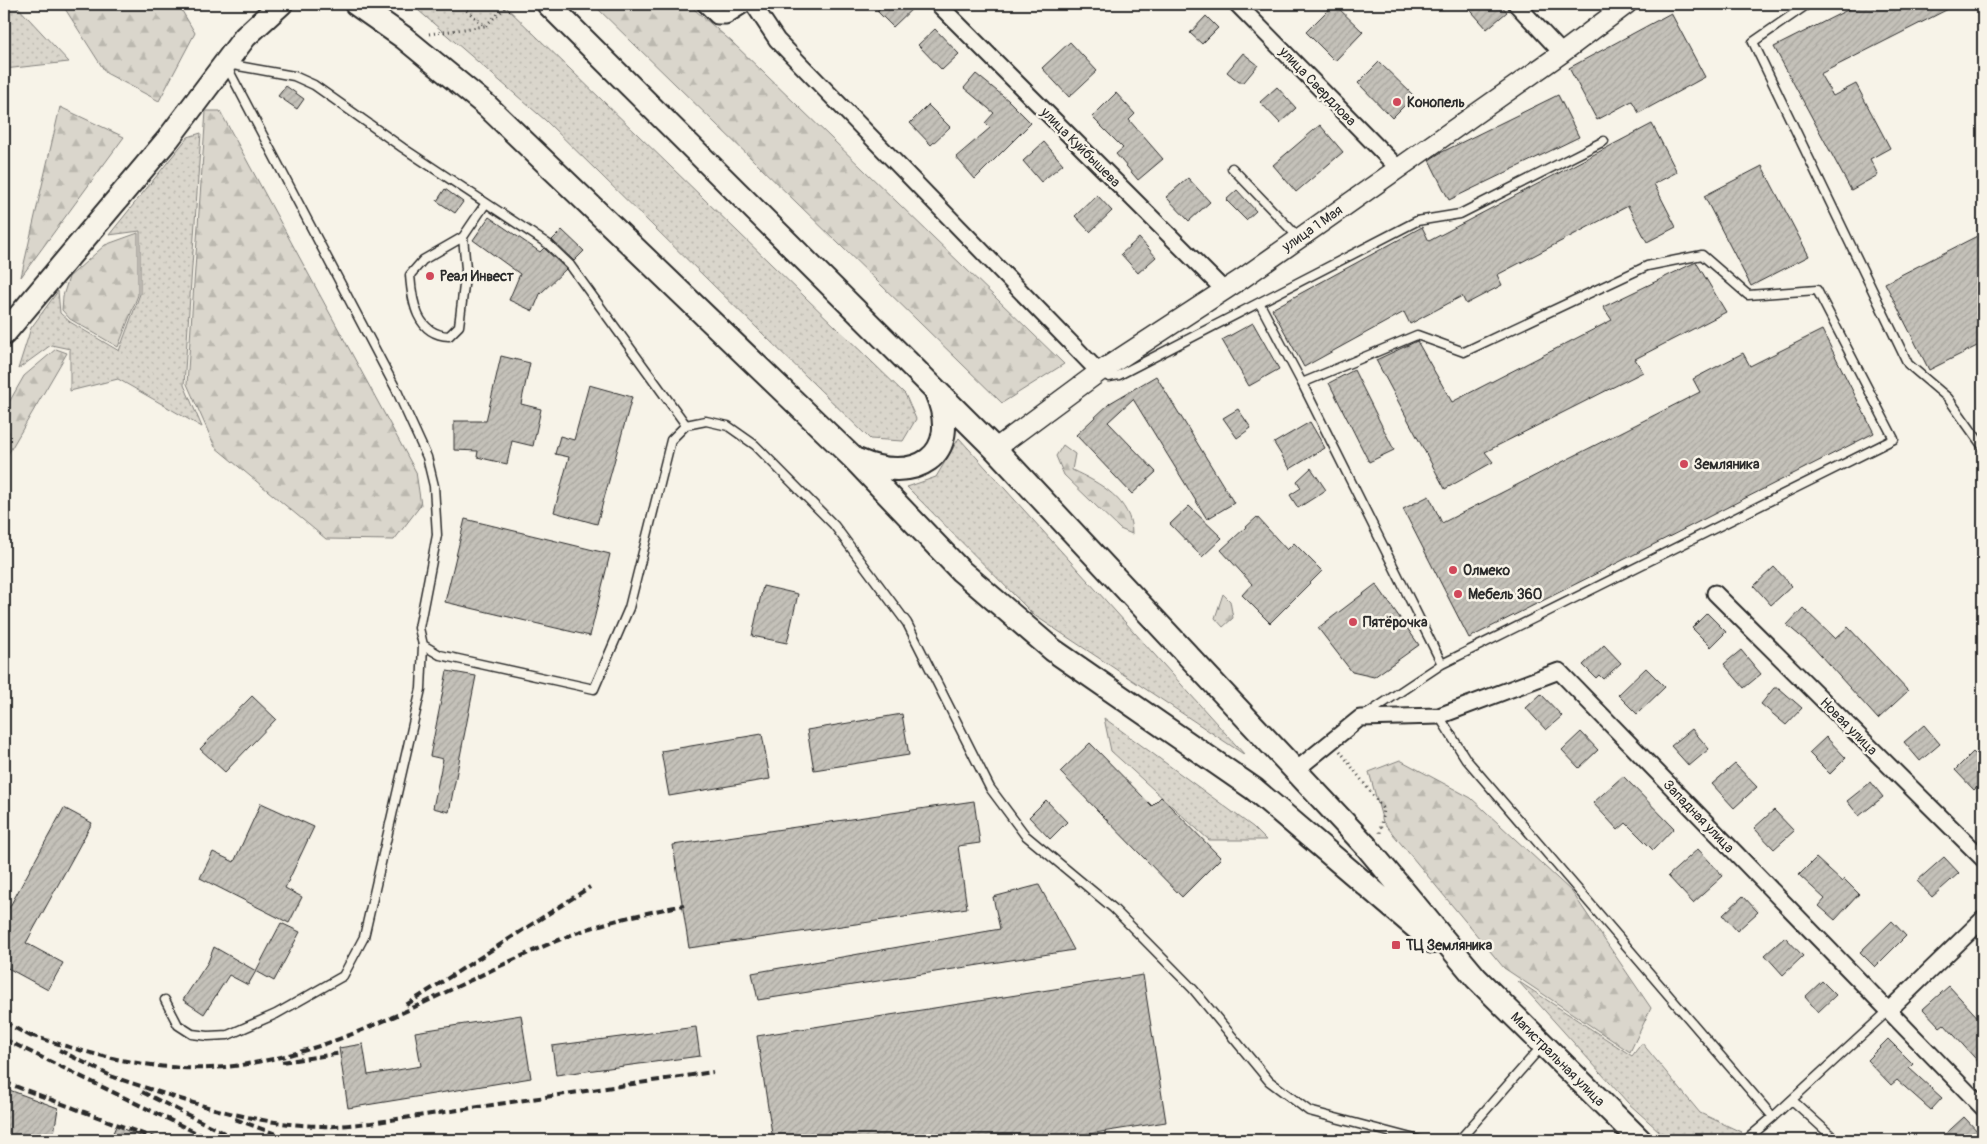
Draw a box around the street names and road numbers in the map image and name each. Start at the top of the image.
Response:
street label: улица Свердлова [1275,42,1360,130]
street label: улица Куйбышева [1036,103,1124,191]
street label: улица 1 Мая [1278,201,1346,256]
street label: Новая улица [1816,694,1881,759]
street label: Западная улица [1660,776,1738,856]
street label: Магистральная улица [1507,1009,1608,1110]

